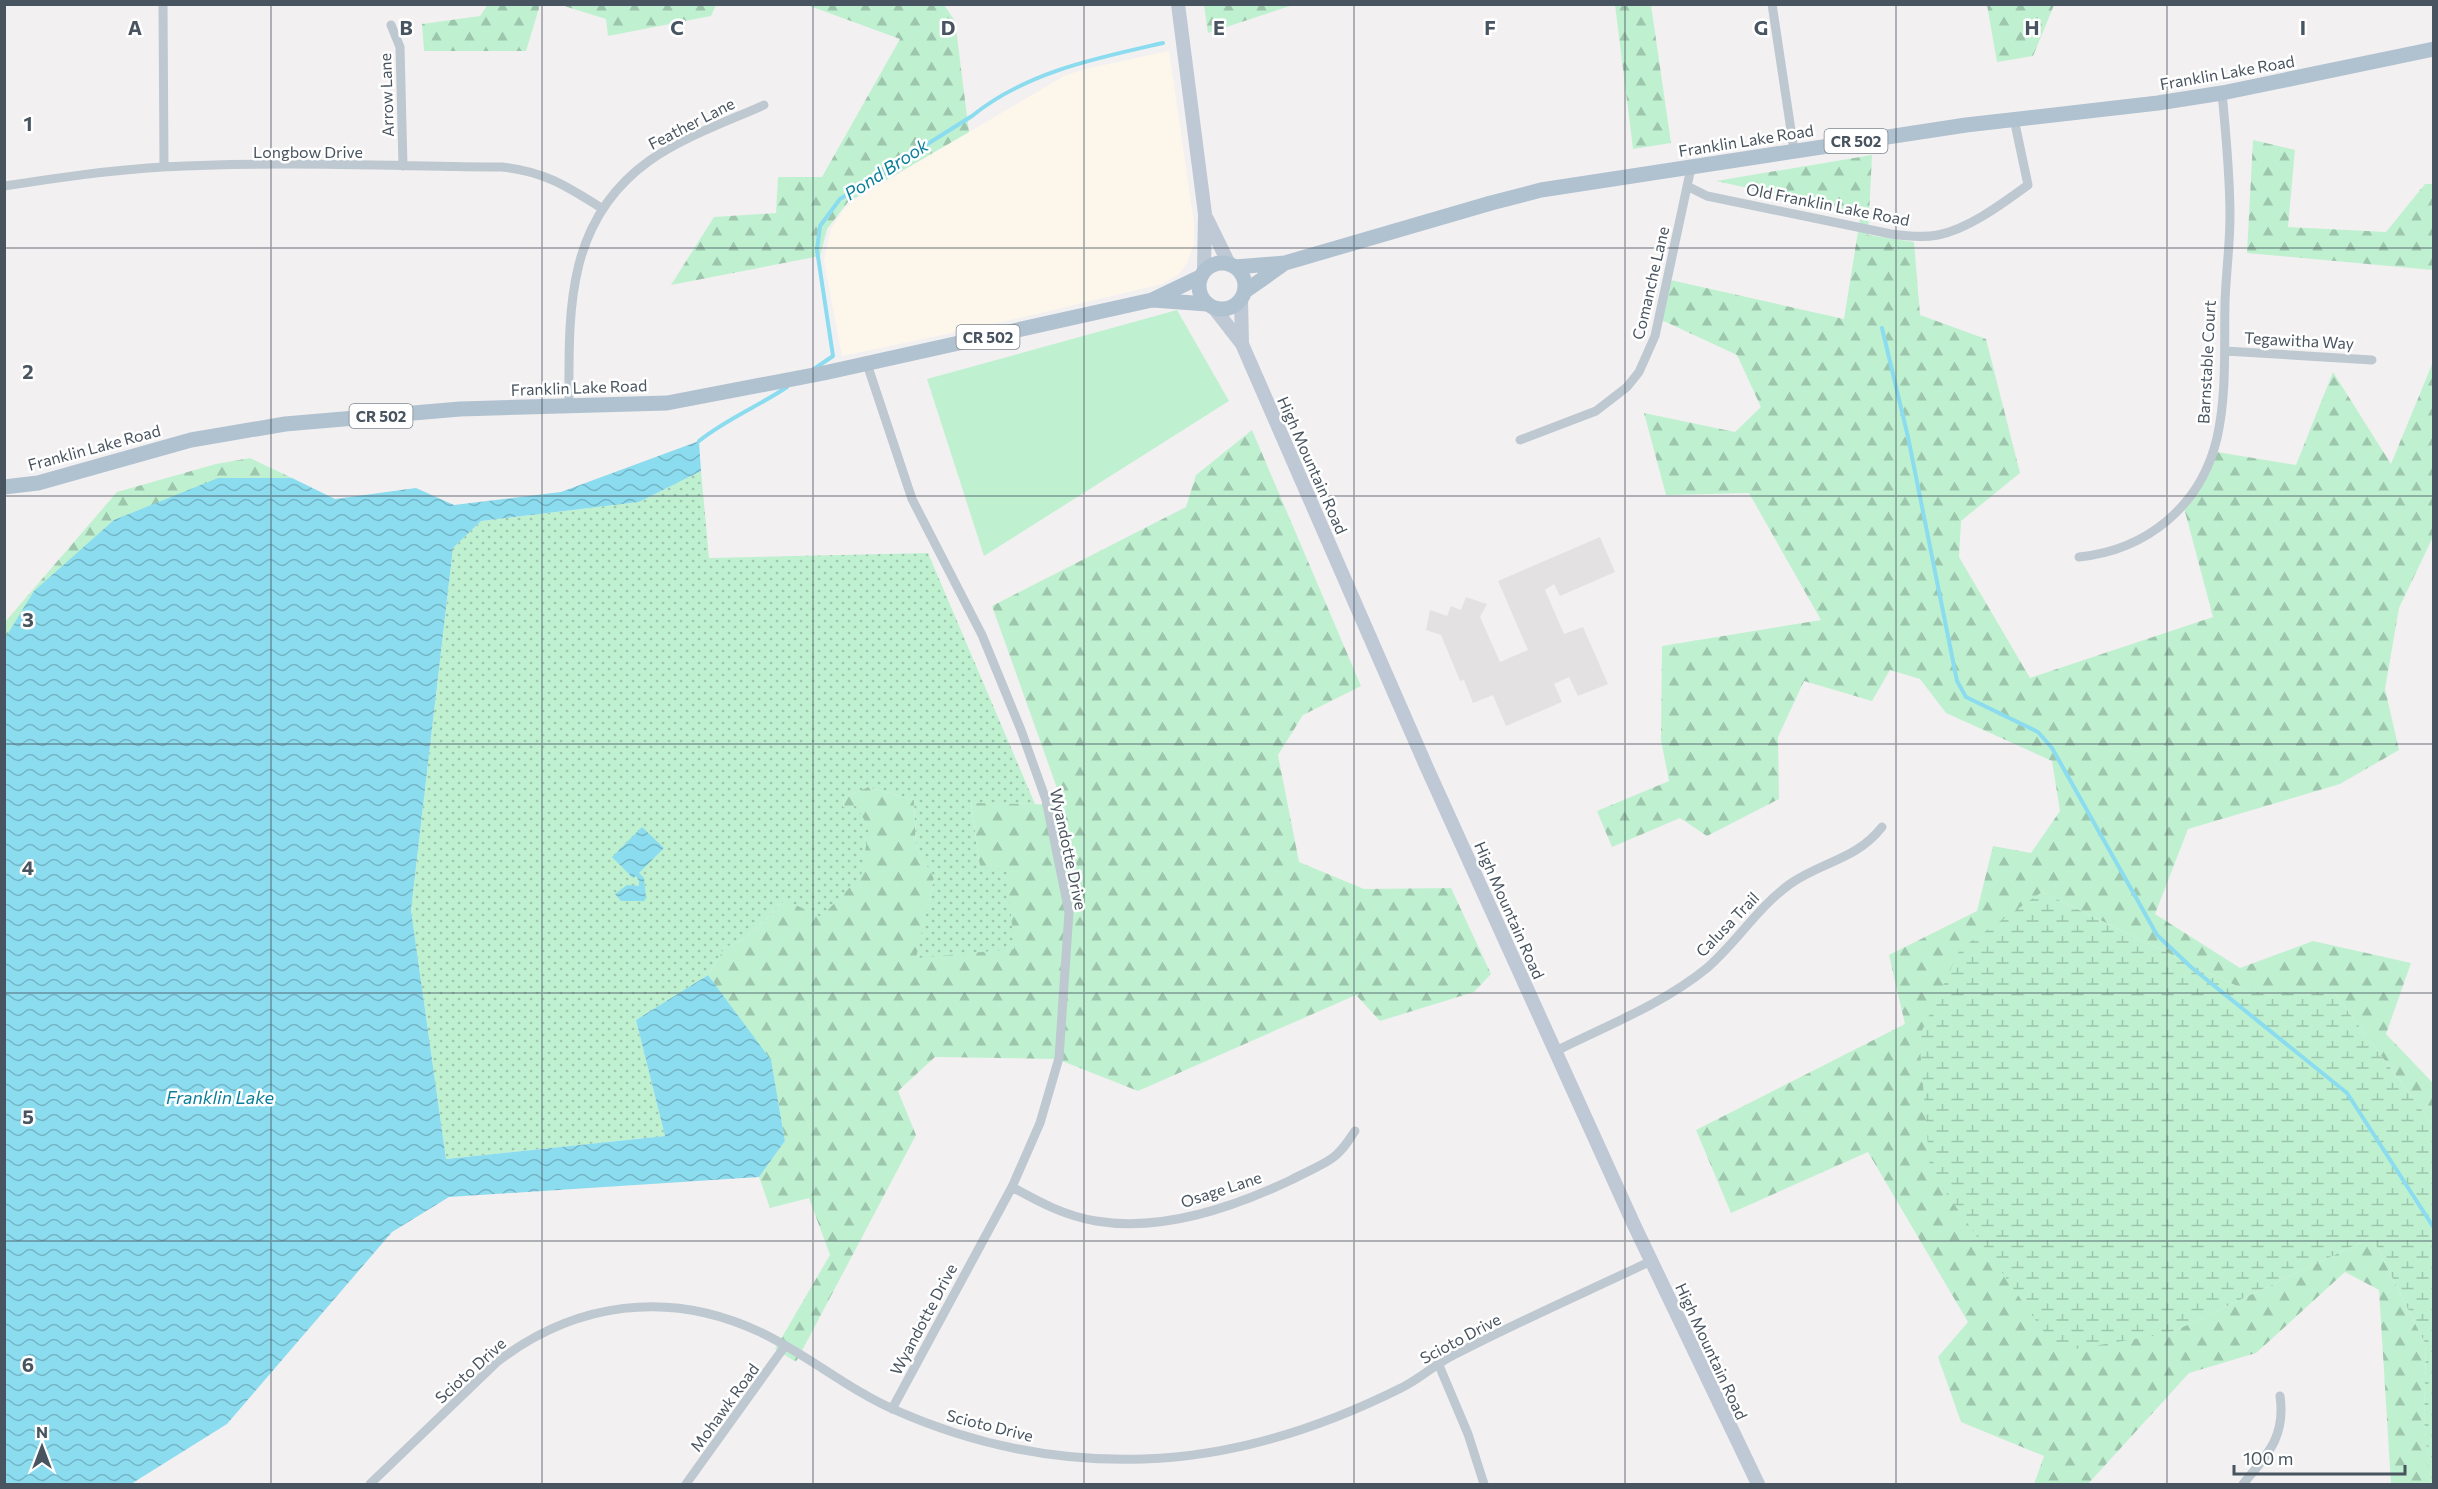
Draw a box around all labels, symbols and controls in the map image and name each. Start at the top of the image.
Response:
text: A [128,15,142,39]
text: B [399,15,413,39]
text: C [670,15,684,39]
text: D [941,15,955,39]
text: E [1213,15,1225,39]
text: F [1484,15,1496,39]
text: G [1754,15,1768,39]
text: H [2025,15,2040,39]
text: I [2300,15,2306,39]
street label: Franklin Lake Road [2158,51,2296,93]
street label: Arrow Lane [375,53,397,137]
street label: Feather Lane [645,93,737,153]
text: 1 [23,111,33,135]
street label: Franklin Lake Road [1677,120,1815,160]
road number: CR 502 [1824,129,1888,153]
water label: Pond Brook [840,133,933,204]
street label: Longbow Drive [253,142,363,161]
street label: Old Franklin Lake Road [1745,179,1911,229]
street label: Comanche Lane [1628,224,1672,342]
street label: Barnstable Court [2193,299,2219,424]
road number: CR 502 [956,325,1020,349]
street label: Tegawitha Way [2243,328,2355,352]
text: 2 [22,359,34,383]
street label: Franklin Lake Road [510,375,648,399]
street label: High Mountain Road [1274,393,1352,537]
road number: CR 502 [350,404,412,428]
street label: Franklin Lake Road [26,420,162,474]
text: 3 [22,607,34,631]
street label: Wyandotte Drive [1047,787,1091,911]
street label: High Mountain Road [1471,838,1549,982]
text: 4 [22,855,34,879]
street label: Calusa Trail [1691,888,1763,960]
water label: Franklin Lake [166,1086,275,1108]
text: 5 [22,1104,34,1128]
street label: Osage Lane [1178,1167,1264,1211]
street label: Wyandotte Drive [886,1260,960,1378]
street label: High Mountain Road [1672,1280,1752,1422]
street label: Scioto Drive [1416,1309,1504,1367]
street label: Scioto Drive [431,1333,509,1407]
text: 6 [22,1352,34,1376]
street label: Mohawk Road [686,1359,762,1455]
street label: Scioto Drive [945,1405,1035,1445]
north arrow [12,1417,72,1477]
text: N [36,1422,48,1441]
scale bar [2234,1438,2405,1476]
text: 100 m [2243,1447,2293,1469]

